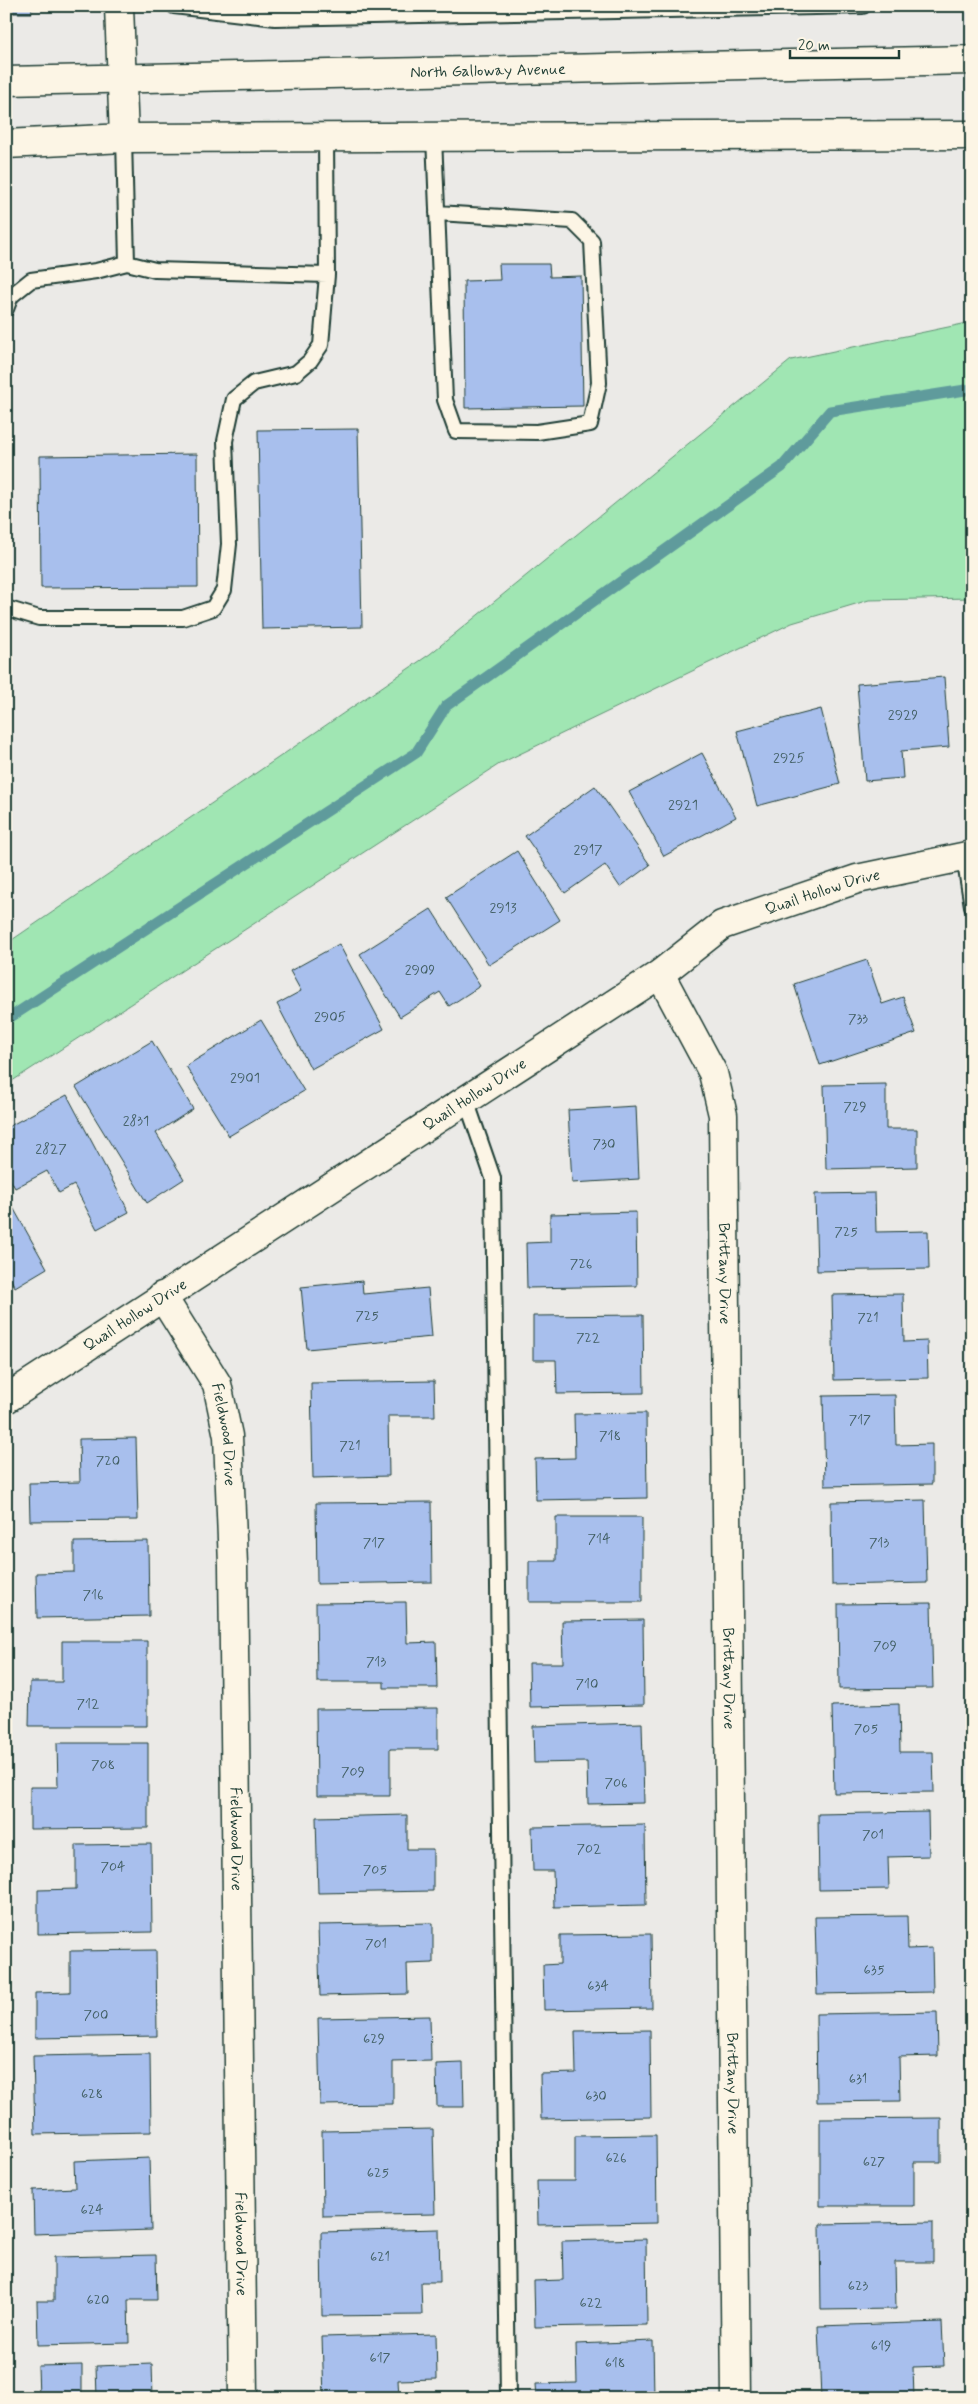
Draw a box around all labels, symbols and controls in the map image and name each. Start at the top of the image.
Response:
scale bar [790,28,899,60]
text: 20 m [798,36,830,56]
street label: North Galloway Avenue [410,58,566,83]
house number: 2929 [888,706,918,724]
house number: 2925 [773,749,805,767]
house number: 2921 [668,796,698,814]
house number: 2917 [573,841,603,859]
street label: Quail Hollow Drive [762,864,882,920]
house number: 2913 [490,899,516,917]
house number: 2909 [405,961,435,979]
house number: 2905 [314,1008,346,1026]
house number: 733 [848,1010,868,1028]
street label: Quail Hollow Drive [419,1053,531,1136]
house number: 2901 [230,1069,260,1087]
house number: 729 [843,1098,867,1116]
house number: 2831 [123,1112,149,1130]
house number: 730 [593,1135,615,1153]
house number: 2827 [35,1140,67,1158]
street label: Brittany Drive [714,1222,736,1325]
house number: 725 [834,1223,858,1241]
house number: 726 [570,1255,592,1273]
street label: Quail Hollow Drive [79,1274,191,1356]
house number: 725 [355,1307,379,1325]
house number: 721 [857,1309,879,1327]
house number: 722 [576,1329,600,1347]
street label: Fieldwood Drive [207,1381,240,1486]
house number: 717 [849,1411,871,1429]
house number: 718 [599,1427,621,1445]
house number: 721 [339,1437,361,1455]
house number: 720 [96,1452,120,1470]
house number: 714 [588,1530,610,1548]
house number: 717 [363,1534,385,1552]
house number: 713 [869,1534,889,1552]
house number: 716 [82,1586,104,1604]
street label: Brittany Drive [718,1627,740,1730]
house number: 709 [873,1637,897,1655]
house number: 713 [366,1653,386,1671]
house number: 710 [576,1675,598,1693]
house number: 712 [77,1695,99,1713]
house number: 705 [854,1720,878,1738]
house number: 708 [91,1756,115,1774]
house number: 709 [341,1763,365,1781]
house number: 706 [604,1774,628,1792]
street label: Fieldwood Drive [225,1787,247,1891]
house number: 701 [862,1826,884,1844]
house number: 702 [577,1840,601,1858]
house number: 704 [101,1858,125,1876]
house number: 705 [363,1861,387,1879]
house number: 701 [365,1935,387,1953]
house number: 635 [864,1961,885,1979]
house number: 634 [587,1977,609,1995]
house number: 700 [84,2006,108,2024]
house number: 629 [363,2030,385,2048]
street label: Brittany Drive [722,2032,744,2135]
house number: 631 [849,2070,867,2088]
house number: 628 [81,2085,103,2103]
house number: 630 [585,2087,607,2105]
house number: 626 [605,2149,627,2167]
house number: 627 [863,2153,885,2171]
house number: 625 [367,2164,389,2182]
street label: Fieldwood Drive [230,2192,252,2296]
house number: 624 [81,2201,103,2219]
house number: 621 [370,2248,390,2266]
house number: 623 [848,2277,868,2295]
house number: 620 [87,2291,109,2309]
house number: 622 [580,2294,602,2312]
house number: 619 [871,2337,891,2355]
house number: 617 [370,2349,391,2367]
house number: 618 [605,2354,625,2372]

